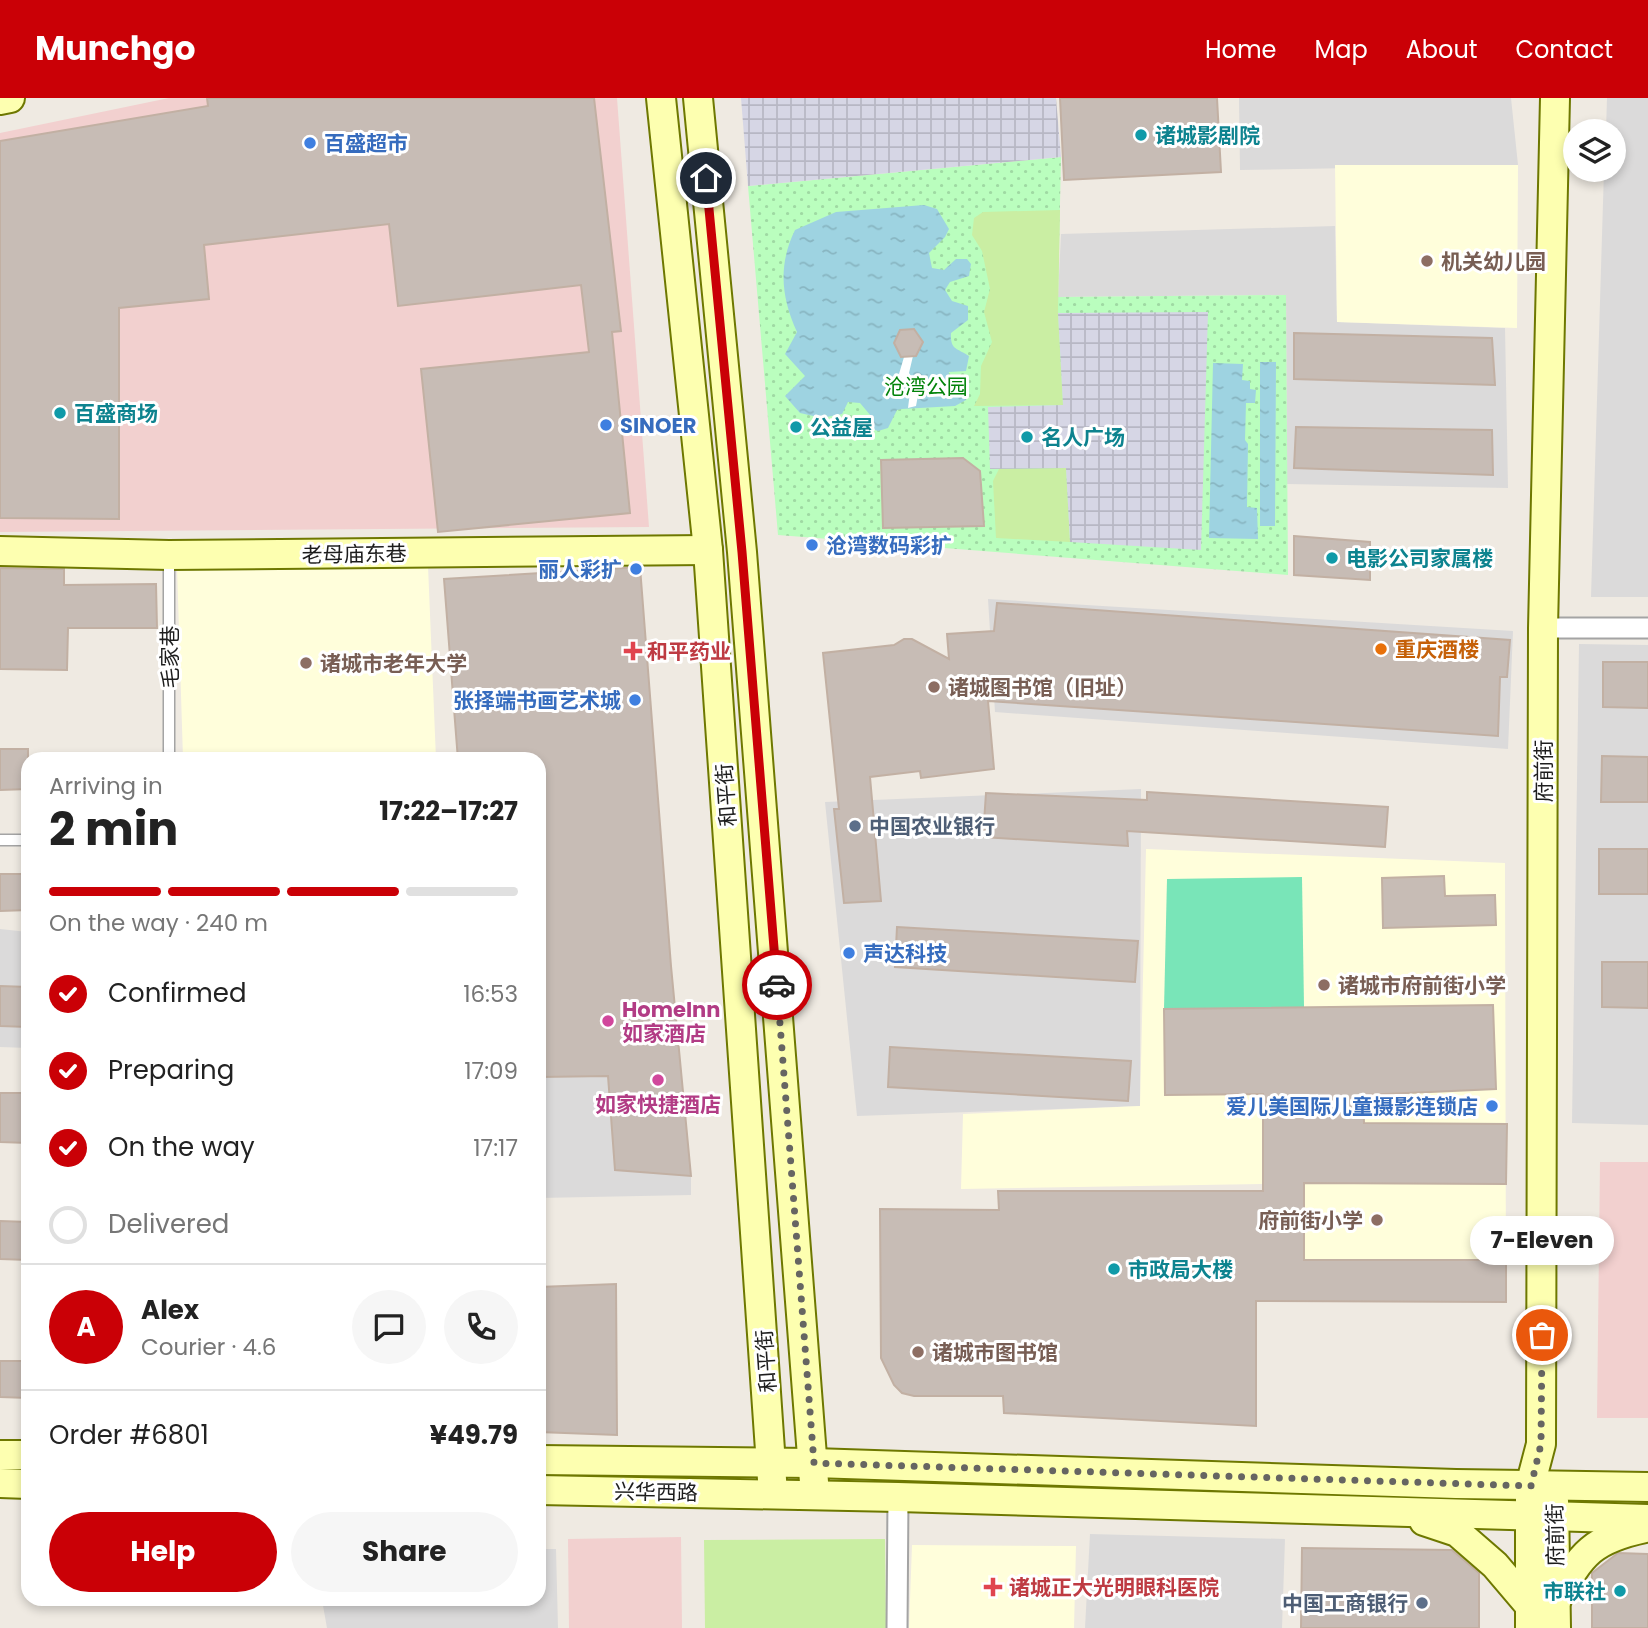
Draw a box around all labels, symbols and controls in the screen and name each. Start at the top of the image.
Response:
text: Munchgo [35,25,195,72]
text: Home [1205,33,1277,66]
text: Map [1315,33,1368,66]
text: About [1406,33,1477,66]
text: Contact [1515,33,1613,66]
map controls [1563,119,1626,182]
button: layers [1563,119,1626,182]
place label: 诸城影剧院 [1155,121,1260,150]
marker: 诸城影剧院 [1133,127,1149,143]
place label: 百盛超市 [324,129,408,158]
marker: 百盛超市 [302,135,318,151]
pin [676,148,736,208]
icon: home [687,159,725,197]
place label: 机关幼儿园 [1441,247,1546,276]
marker: 机关幼儿园 [1419,253,1435,269]
park label: 沧湾公园 [884,372,968,401]
place label: 百盛商场 [74,399,158,428]
marker: 百盛商场 [52,405,68,421]
place label: SINOER [620,411,696,440]
place label: 公益屋 [810,413,873,442]
marker: SINOER [598,417,614,433]
marker: 公益屋 [788,419,804,435]
place label: 名人广场 [1041,423,1125,452]
marker: 名人广场 [1019,429,1035,445]
place label: 沧湾数码彩扩 [826,531,952,560]
marker: 沧湾数码彩扩 [804,537,820,553]
street label: 老母庙东巷 [301,539,407,569]
place label: 电影公司家属楼 [1346,544,1493,573]
marker: 电影公司家属楼 [1324,550,1340,566]
place label: 丽人彩扩 [538,555,622,584]
marker: 丽人彩扩 [628,561,644,577]
street label: 毛家巷 [155,626,184,689]
place label: 重庆酒楼 [1395,635,1479,664]
place label: 和平药业 [647,637,731,666]
marker: 重庆酒楼 [1373,641,1389,657]
marker: 和平药业 [625,643,641,659]
place label: 诸城市老年大学 [320,649,467,678]
marker: 诸城市老年大学 [298,655,314,671]
place label: 诸城图书馆（旧址） [948,673,1137,702]
marker: 诸城图书馆（旧址） [926,679,942,695]
place label: 张择端书画艺术城 [453,686,621,715]
marker: 张择端书画艺术城 [627,692,643,708]
street label: 府前街 [1529,740,1558,803]
street label: 和平街 [709,763,743,827]
text: Arriving in [49,770,163,802]
text: 17:22–17:27 [379,793,518,829]
text: 2 min [49,797,178,861]
place label: 中国农业银行 [869,812,995,841]
marker: 中国农业银行 [847,818,863,834]
text: On the way · 240 m [49,907,268,939]
place label: 声达科技 [863,939,947,968]
marker: 声达科技 [841,945,857,961]
courier [742,950,812,1020]
icon: car [758,966,796,1004]
place label: 诸城市府前街小学 [1338,971,1506,1000]
icon: check [49,975,87,1013]
text: Confirmed [108,975,246,1011]
marker: 诸城市府前街小学 [1316,977,1332,993]
text: 16:53 [463,978,518,1010]
place label: HomeInn 如家酒店 [622,995,720,1048]
marker: HomeInn 如家酒店 [600,1013,616,1029]
icon: check [49,1052,87,1090]
text: Preparing [108,1052,234,1088]
text: 17:09 [464,1055,518,1087]
marker: 如家快捷酒店 [650,1072,666,1088]
place label: 如家快捷酒店 [595,1090,721,1119]
place label: 爱儿美国际儿童摄影连锁店 [1226,1092,1478,1121]
marker: 爱儿美国际儿童摄影连锁店 [1484,1098,1500,1114]
icon: check [49,1129,87,1167]
text: On the way [108,1129,255,1165]
text: 17:17 [473,1132,518,1164]
text: Delivered [108,1206,229,1242]
place label: 府前街小学 [1258,1206,1363,1235]
marker: 府前街小学 [1369,1212,1385,1228]
callout: 7-Eleven [1470,1216,1614,1265]
text: 7-Eleven [1490,1224,1594,1256]
place label: 市政局大楼 [1128,1255,1233,1284]
marker: 市政局大楼 [1106,1261,1122,1277]
button: chat [352,1290,426,1364]
button: phone [444,1290,518,1364]
text: Alex [141,1292,199,1328]
pin [1512,1305,1572,1365]
text: A [76,1309,96,1345]
icon: bag [1523,1316,1561,1354]
street label: 和平街 [749,1329,783,1393]
text: Courier · 4.6 [141,1331,276,1363]
place label: 诸城市图书馆 [932,1338,1058,1367]
marker: 诸城市图书馆 [910,1344,926,1360]
text: Order #6801 [49,1417,209,1453]
text: ¥49.79 [430,1417,518,1453]
street label: 兴华西路 [614,1477,698,1507]
street label: 府前街 [1540,1503,1570,1567]
button: Help [49,1512,277,1592]
button: Share [291,1512,518,1592]
place label: 诸城正大光明眼科医院 [1009,1573,1219,1602]
marker: 诸城正大光明眼科医院 [983,1577,1003,1597]
place label: 市联社 [1543,1577,1606,1606]
marker: 市联社 [1612,1583,1628,1599]
place label: 中国工商银行 [1282,1589,1408,1618]
marker: 中国工商银行 [1414,1595,1430,1611]

